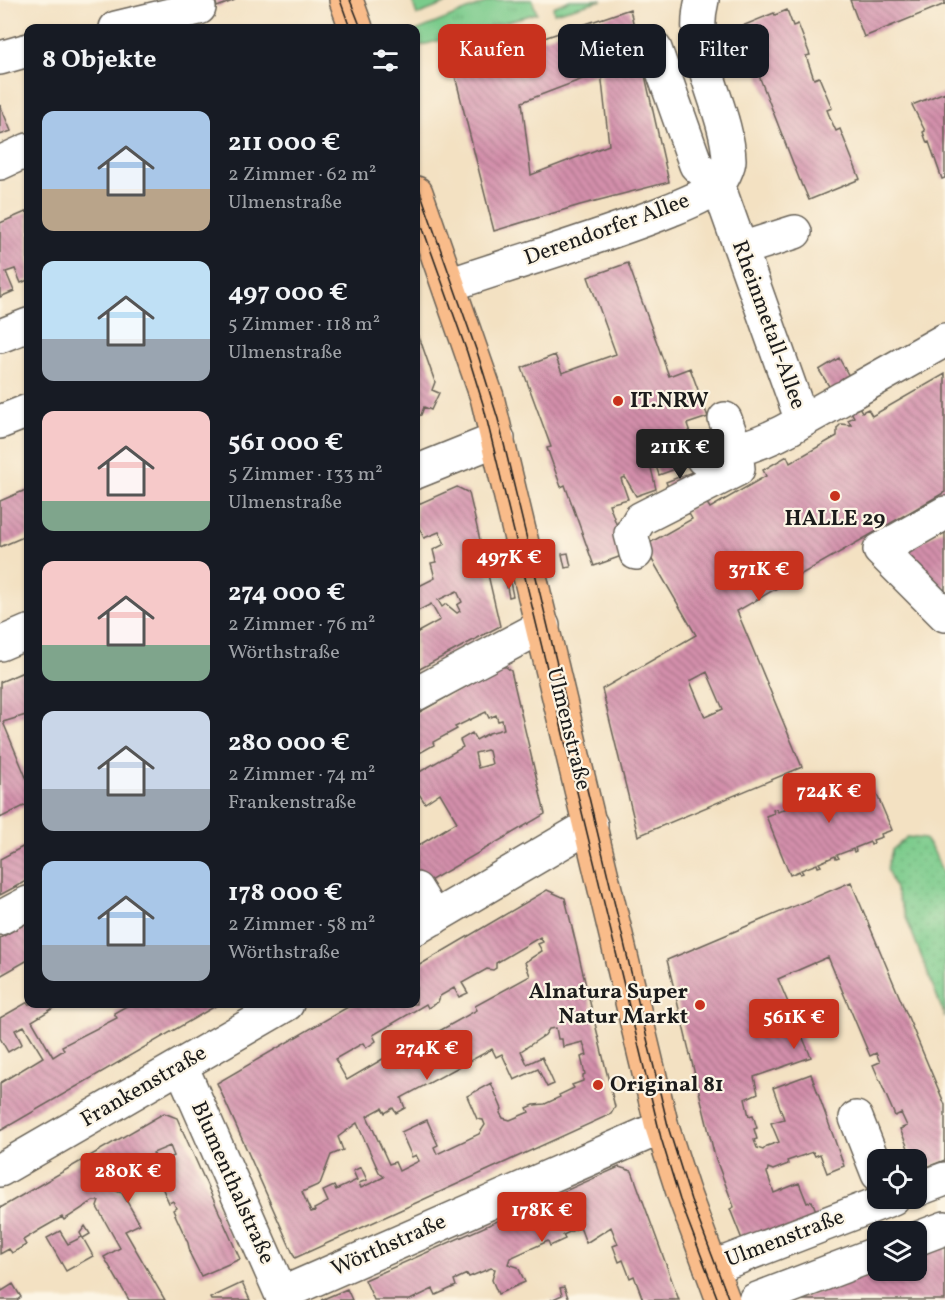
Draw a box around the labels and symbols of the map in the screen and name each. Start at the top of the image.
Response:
street label: Derendorfer Allee [520,186,694,274]
street label: Rheinmetall-Allee [723,236,813,414]
place label: IT.NRW [630,386,709,417]
marker: IT.NRW [611,394,625,408]
pin: 211K € [631,429,729,480]
marker: HALLE 29 [828,489,842,503]
place label: HALLE 29 [785,504,885,535]
pin: 497K € [460,539,558,590]
pin: 371K € [710,551,808,602]
street label: Ulmenstraße [538,664,598,794]
pin: 724K € [780,773,878,824]
place label: Alnatura Super Natur Markt [529,977,689,1033]
marker: Alnatura Super Natur Markt [693,998,707,1012]
pin: 561K € [745,999,843,1050]
pin: 274K € [378,1030,476,1081]
street label: Frankenstraße [75,1038,213,1136]
place label: Original 81 [610,1070,724,1101]
marker: Original 81 [591,1078,605,1092]
street label: Blumenthalstraße [182,1097,282,1269]
pin: 280K € [79,1153,177,1204]
pin: 178K € [493,1192,591,1243]
street label: Ulmenstraße [721,1202,849,1276]
street label: Wörthstraße [327,1207,451,1285]

